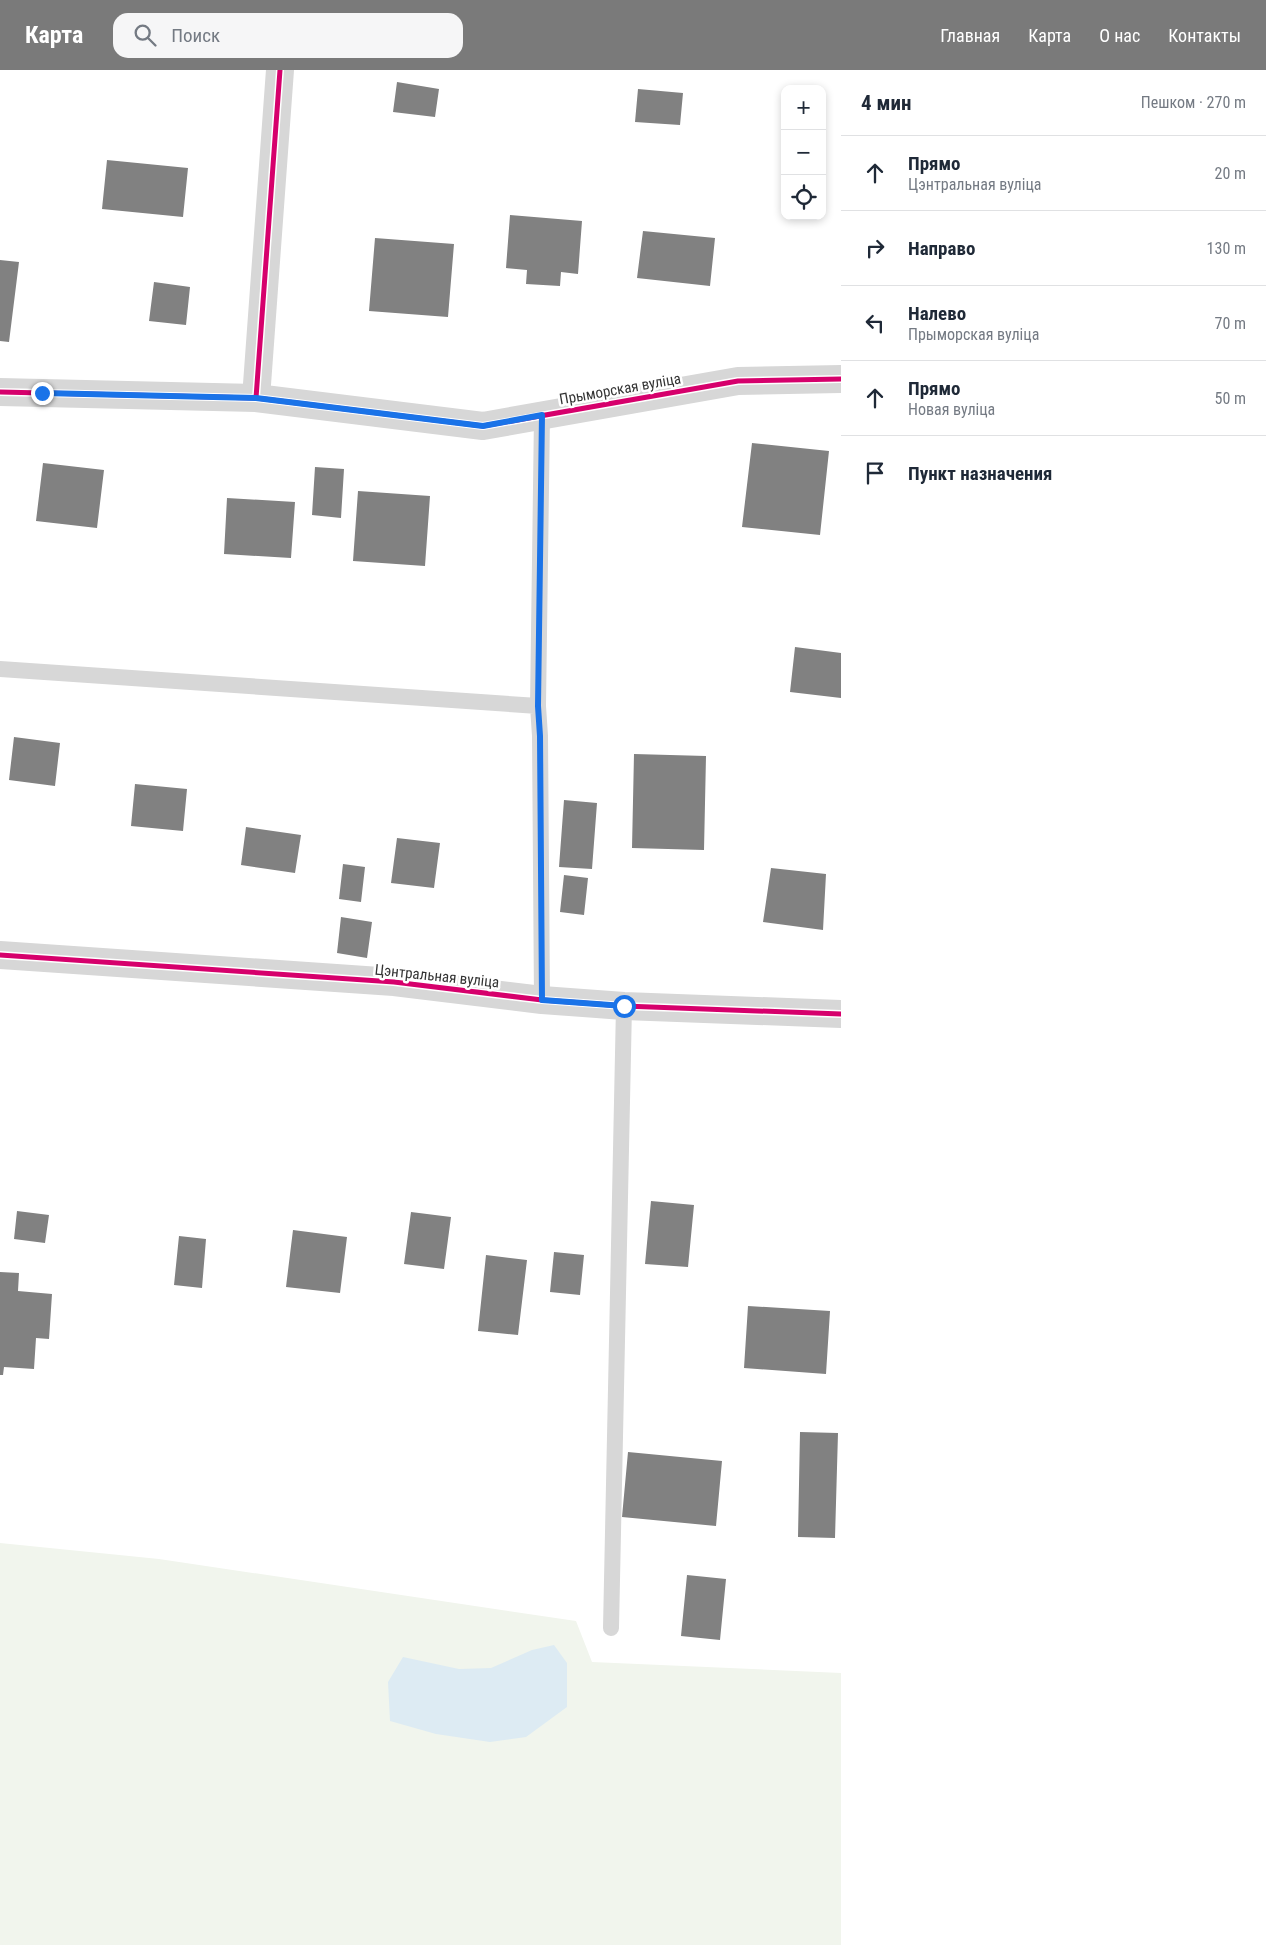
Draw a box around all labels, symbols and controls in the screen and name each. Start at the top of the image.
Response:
search box [113,13,463,58]
text: Карта [25,21,83,49]
icon: search [131,21,159,49]
text: Поиск [171,24,220,47]
text: Главная [940,25,1000,46]
text: Карта [1028,25,1071,46]
text: О нас [1099,25,1140,46]
text: Контакты [1168,25,1241,46]
map controls [781,85,826,220]
button: + [781,85,826,130]
text: 4 мин [861,91,911,115]
text: Пешком · 270 m [1141,93,1246,112]
button: − [781,130,826,175]
text: Прямо [908,152,961,175]
icon: ahead [861,159,889,187]
text: 20 m [1214,164,1246,183]
button: locate [781,175,826,220]
text: Цэнтральная вуліца [908,175,1042,194]
icon: right [861,234,889,262]
text: Направо [908,237,975,260]
text: 130 m [1207,239,1246,258]
text: Налево [908,302,966,325]
icon: left [861,309,889,337]
text: 70 m [1214,314,1246,333]
text: Прыморская вуліца [908,325,1039,344]
street label: Прыморская вуліца [558,369,682,409]
text: Прямо [908,377,961,400]
route end [31,382,54,405]
icon: ahead [861,384,889,412]
text: 50 m [1214,389,1246,408]
text: Новая вуліца [908,400,995,419]
icon: arrive [861,459,889,487]
text: Пункт назначения [908,462,1052,485]
street label: Цэнтральная вуліца [374,961,500,991]
route start [613,995,636,1018]

